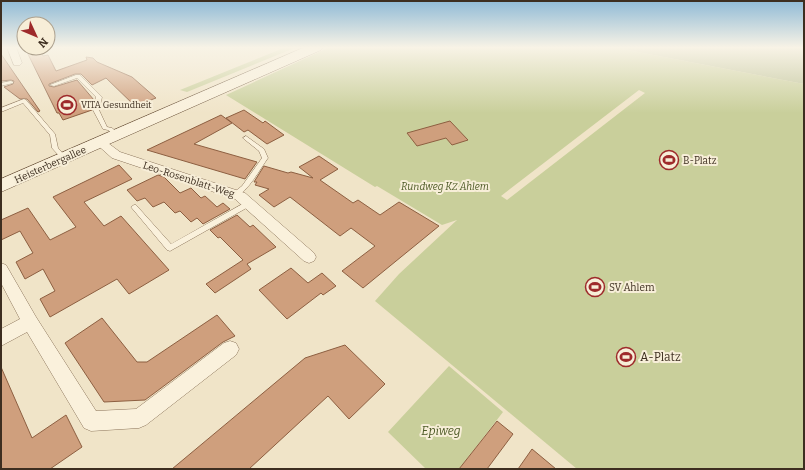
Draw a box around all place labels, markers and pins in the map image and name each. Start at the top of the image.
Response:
sports icon: VITA Gesundheit [56,94,78,116]
place label: VITA Gesundheit [81,100,152,110]
sports icon: B-Platz [658,149,680,171]
place label: B-Platz [683,155,717,167]
sports icon: SV Ahlem [584,276,606,298]
place label: SV Ahlem [609,282,655,294]
sports icon: A-Platz [615,346,637,368]
place label: A-Platz [640,350,681,364]

